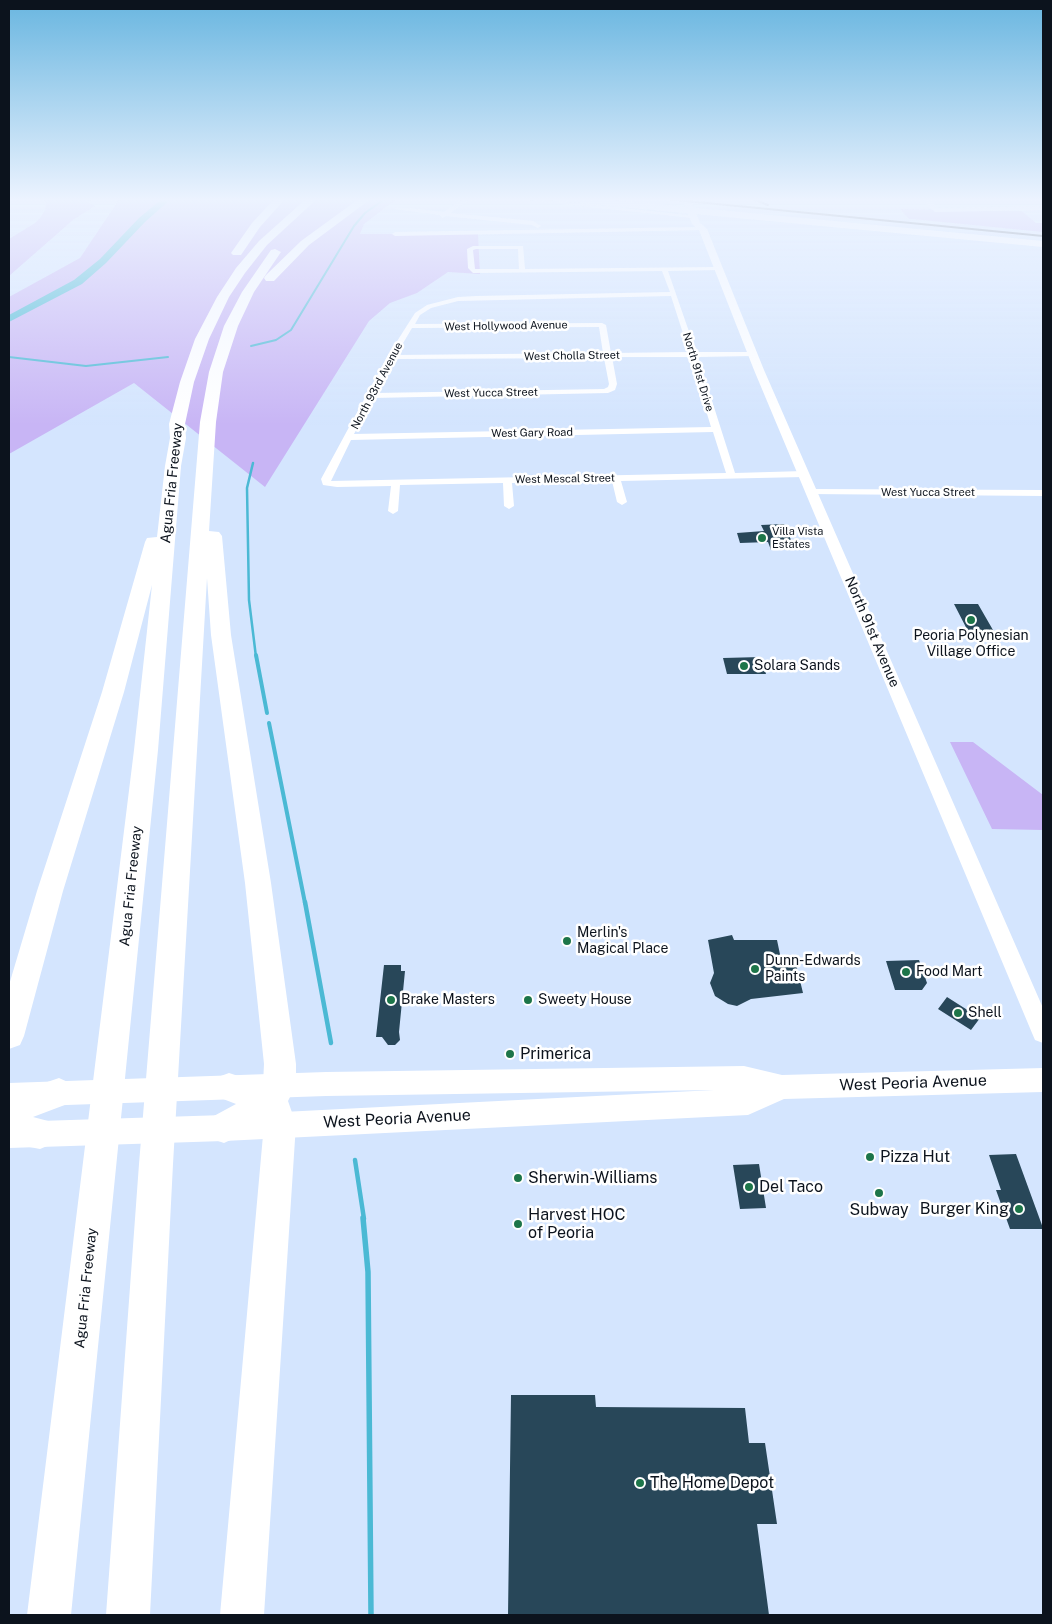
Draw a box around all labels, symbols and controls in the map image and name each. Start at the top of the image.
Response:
street label: West Hollywood Avenue [444,318,568,334]
street label: North 91st Drive [680,331,716,413]
street label: North 93rd Avenue [348,340,406,432]
street label: West Cholla Street [524,349,620,363]
street label: West Yucca Street [444,386,538,400]
street label: Agua Fria Freeway [157,422,187,544]
street label: West Gary Road [491,426,573,440]
street label: West Mescal Street [515,472,615,486]
street label: West Yucca Street [881,486,975,500]
place label: Villa Vista Estates [772,525,823,551]
marker: Villa Vista Estates [756,532,768,544]
street label: North 91st Avenue [841,574,903,690]
marker: Peoria Polynesian Village Office [965,614,977,626]
place label: Peoria Polynesian Village Office [913,628,1029,660]
place label: Solara Sands [754,658,840,674]
marker: Solara Sands [738,660,750,672]
street label: Agua Fria Freeway [116,825,146,947]
place label: Merlin's Magical Place [577,925,668,958]
marker: Merlin's Magical Place [561,935,573,947]
place label: Dunn-Edwards Paints [765,953,861,986]
marker: Dunn-Edwards Paints [749,963,761,975]
place label: Food Mart [916,964,982,980]
marker: Food Mart [900,966,912,978]
place label: Brake Masters [401,992,495,1008]
place label: Sweety House [538,992,632,1008]
marker: Brake Masters [385,994,397,1006]
marker: Sweety House [522,994,534,1006]
place label: Shell [968,1005,1002,1021]
marker: Shell [952,1007,964,1019]
place label: Primerica [520,1044,591,1064]
marker: Primerica [504,1048,516,1060]
street label: West Peoria Avenue [839,1071,987,1095]
street label: West Peoria Avenue [323,1106,471,1132]
place label: Pizza Hut [880,1147,950,1167]
marker: Pizza Hut [864,1151,876,1163]
place label: Sherwin-Williams [528,1168,657,1188]
marker: Sherwin-Williams [512,1172,524,1184]
place label: Del Taco [759,1177,823,1197]
marker: Del Taco [743,1181,755,1193]
marker: Subway [873,1187,885,1199]
place label: Burger King [920,1199,1009,1219]
place label: Subway [850,1200,908,1220]
marker: Burger King [1013,1203,1025,1215]
place label: Harvest HOC of Peoria [528,1205,625,1243]
marker: Harvest HOC of Peoria [512,1218,524,1230]
street label: Agua Fria Freeway [71,1227,101,1349]
place label: The Home Depot [650,1473,774,1493]
marker: The Home Depot [634,1477,646,1489]

